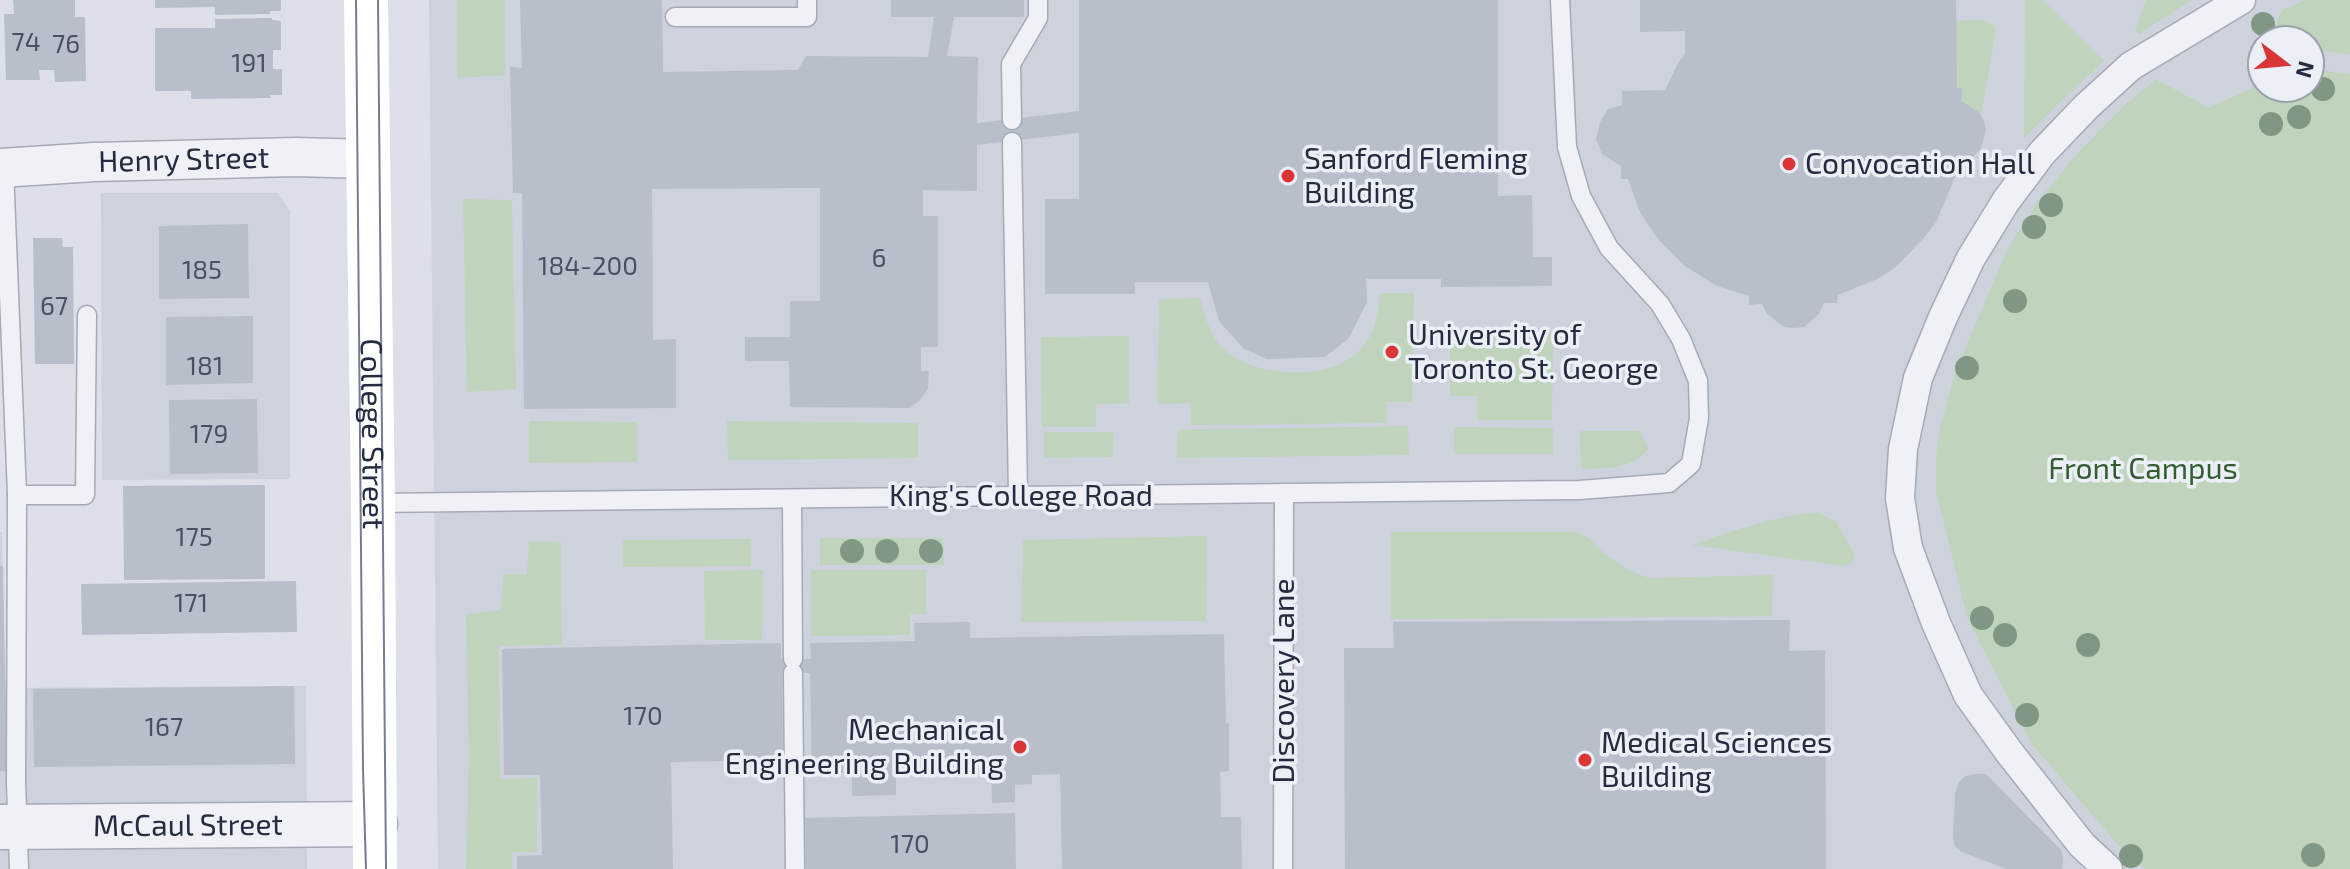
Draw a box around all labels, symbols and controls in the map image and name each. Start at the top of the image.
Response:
north arrow [2246,24,2326,104]
house number: 74 [11,25,41,56]
house number: 76 [52,27,80,58]
house number: 191 [231,46,267,77]
text: N [2292,59,2321,81]
street label: Henry Street [98,138,270,178]
place label: Sanford Fleming Building [1304,139,1528,209]
place label: Convocation Hall [1805,144,2035,180]
marker: Convocation Hall [1780,155,1798,173]
marker: Sanford Fleming Building [1279,167,1297,185]
house number: 6 [872,241,886,272]
house number: 184-200 [538,249,638,280]
house number: 185 [182,253,222,284]
house number: 67 [40,289,68,320]
place label: University of Toronto St. George [1408,315,1659,385]
street label: College Street [355,338,393,530]
marker: University of Toronto St. George [1383,343,1401,361]
house number: 181 [187,349,223,380]
house number: 179 [190,417,228,448]
park label: Front Campus [2048,449,2238,485]
street label: King's College Road [889,476,1153,512]
house number: 175 [175,520,213,551]
street label: Discovery Lane [1264,578,1300,784]
house number: 171 [174,586,208,617]
house number: 170 [623,699,663,730]
house number: 167 [145,710,183,741]
place label: Mechanical Engineering Building [725,710,1004,780]
place label: Medical Sciences Building [1601,723,1832,793]
marker: Mechanical Engineering Building [1011,738,1029,756]
marker: Medical Sciences Building [1576,751,1594,769]
street label: McCaul Street [93,805,283,842]
house number: 170 [890,827,930,858]

